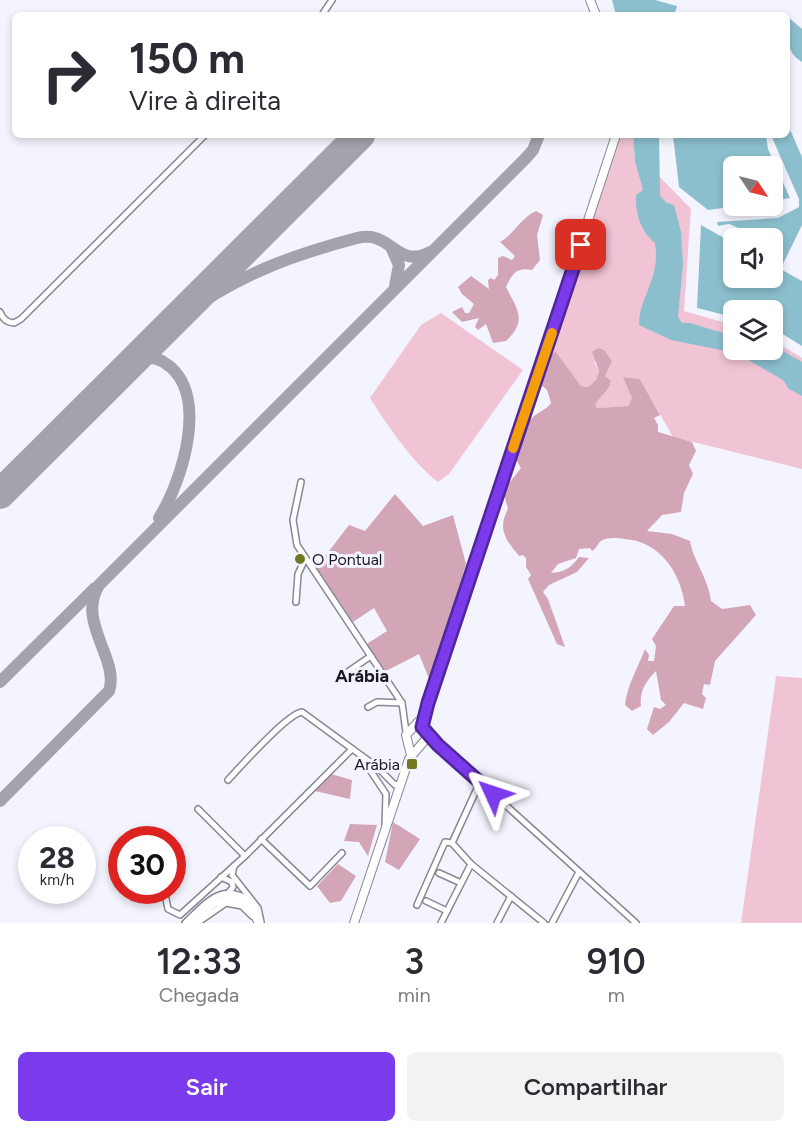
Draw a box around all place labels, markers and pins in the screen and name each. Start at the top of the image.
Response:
pin [555,219,606,270]
place label: O Pontual [312,550,382,569]
marker: O Pontual [293,552,307,566]
place label: Arábia [354,755,400,774]
marker: Arábia [405,757,419,771]

